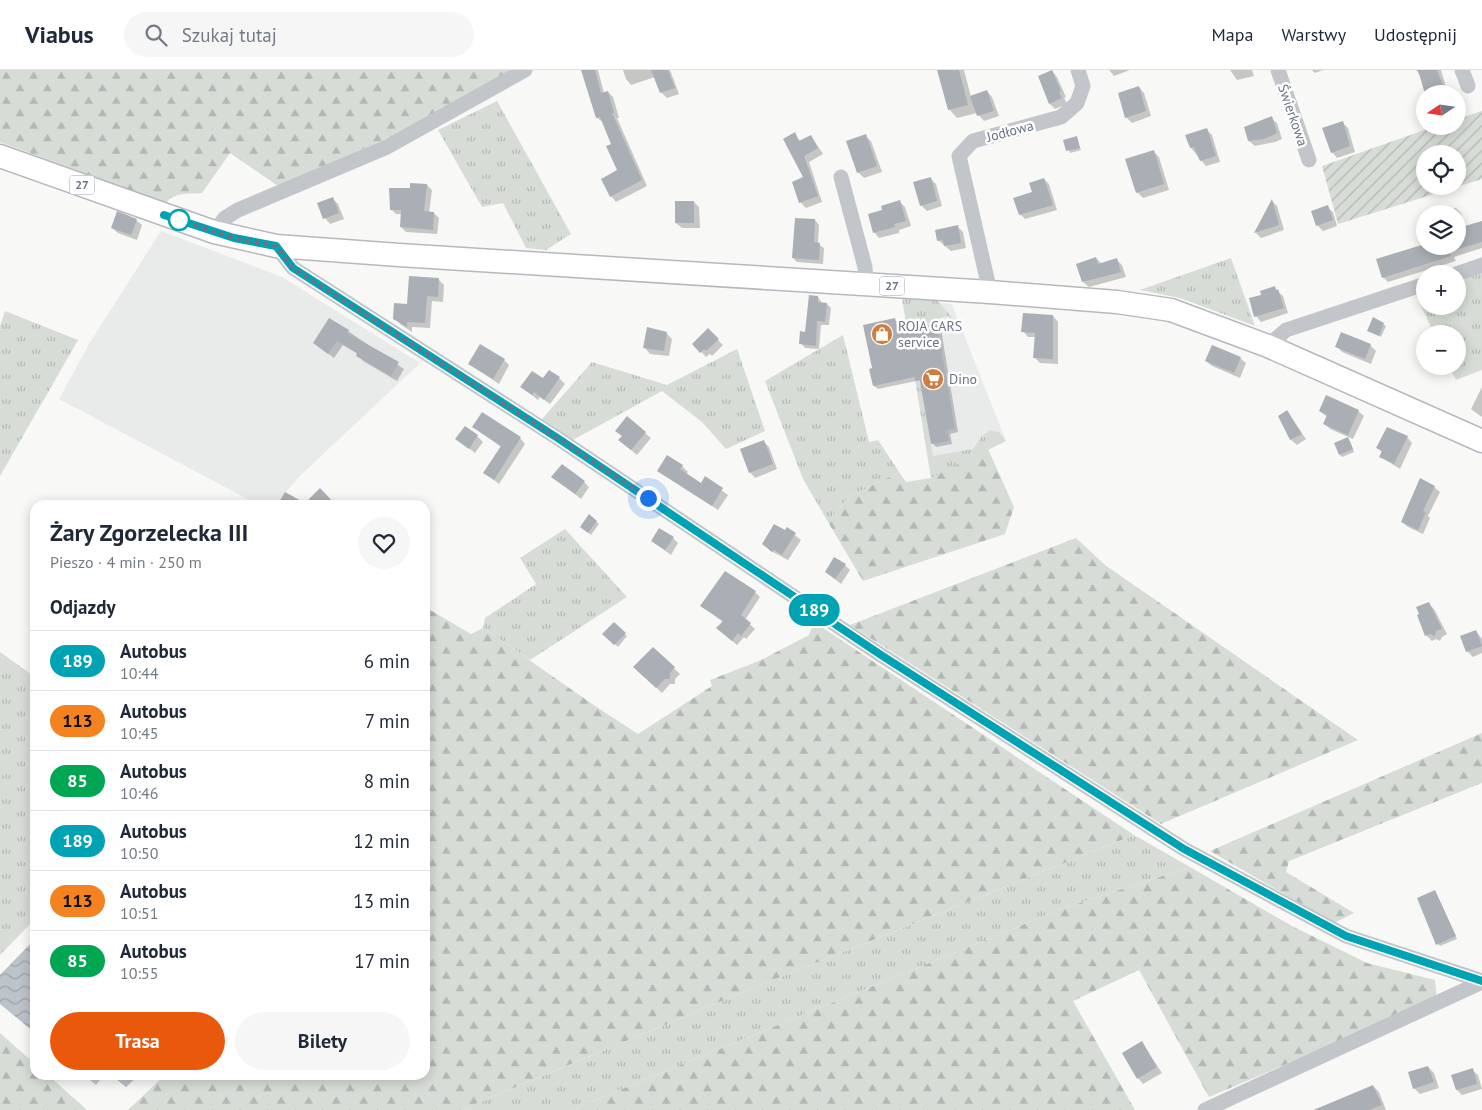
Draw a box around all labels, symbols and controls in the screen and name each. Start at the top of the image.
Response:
search box [124,12,474,57]
text: Viabus [25,19,94,50]
icon: search [142,21,170,49]
text: Szukaj tutaj [182,23,277,47]
text: Mapa [1212,23,1253,46]
text: Warstwy [1281,23,1346,46]
text: Udostępnij [1374,23,1457,46]
street label: Świerkowa [1274,82,1312,148]
north arrow [1416,85,1466,135]
map controls [1416,85,1466,375]
street label: Jodłowa [984,116,1035,146]
button: locate [1416,145,1466,195]
road number: 27 [70,176,94,194]
button: layers [1416,205,1466,255]
unlabelled marker [168,209,190,231]
button: + [1416,265,1466,315]
road number: 27 [880,277,904,296]
place label: ROJA CARS service [898,317,962,351]
shop icon: ROJA CARS service [870,322,894,346]
button: − [1416,325,1466,375]
supermarket icon: Dino [921,367,945,391]
place label: Dino [949,370,977,388]
your location [636,486,661,511]
text: Żary Zgorzelecka III [50,517,248,548]
button: heart [358,517,410,569]
text: Pieszo · 4 min · 250 m [50,552,202,572]
line badge: 189 [785,594,843,626]
text: Odjazdy [50,595,116,619]
text: 189 [799,598,829,621]
text: Autobus [120,639,187,663]
text: 189 [62,649,93,672]
text: 6 min [364,649,410,673]
text: 10:44 [120,663,158,683]
text: Autobus [120,699,187,723]
text: 113 [62,709,93,732]
text: 7 min [365,709,410,733]
text: 10:45 [120,723,158,743]
text: Autobus [120,759,187,783]
text: 85 [67,769,88,792]
text: 8 min [364,769,410,793]
text: 10:46 [120,783,158,803]
text: Autobus [120,819,187,843]
text: 189 [62,829,93,852]
text: 12 min [353,829,410,853]
text: 10:50 [120,843,158,863]
text: Autobus [120,879,187,903]
text: 113 [62,889,93,912]
text: 13 min [353,889,410,913]
text: 10:51 [120,903,158,923]
text: Autobus [120,939,187,963]
text: 85 [67,949,88,972]
text: 17 min [354,949,410,973]
text: 10:55 [120,963,158,983]
button: Trasa [50,1012,225,1070]
button: Bilety [235,1012,410,1070]

